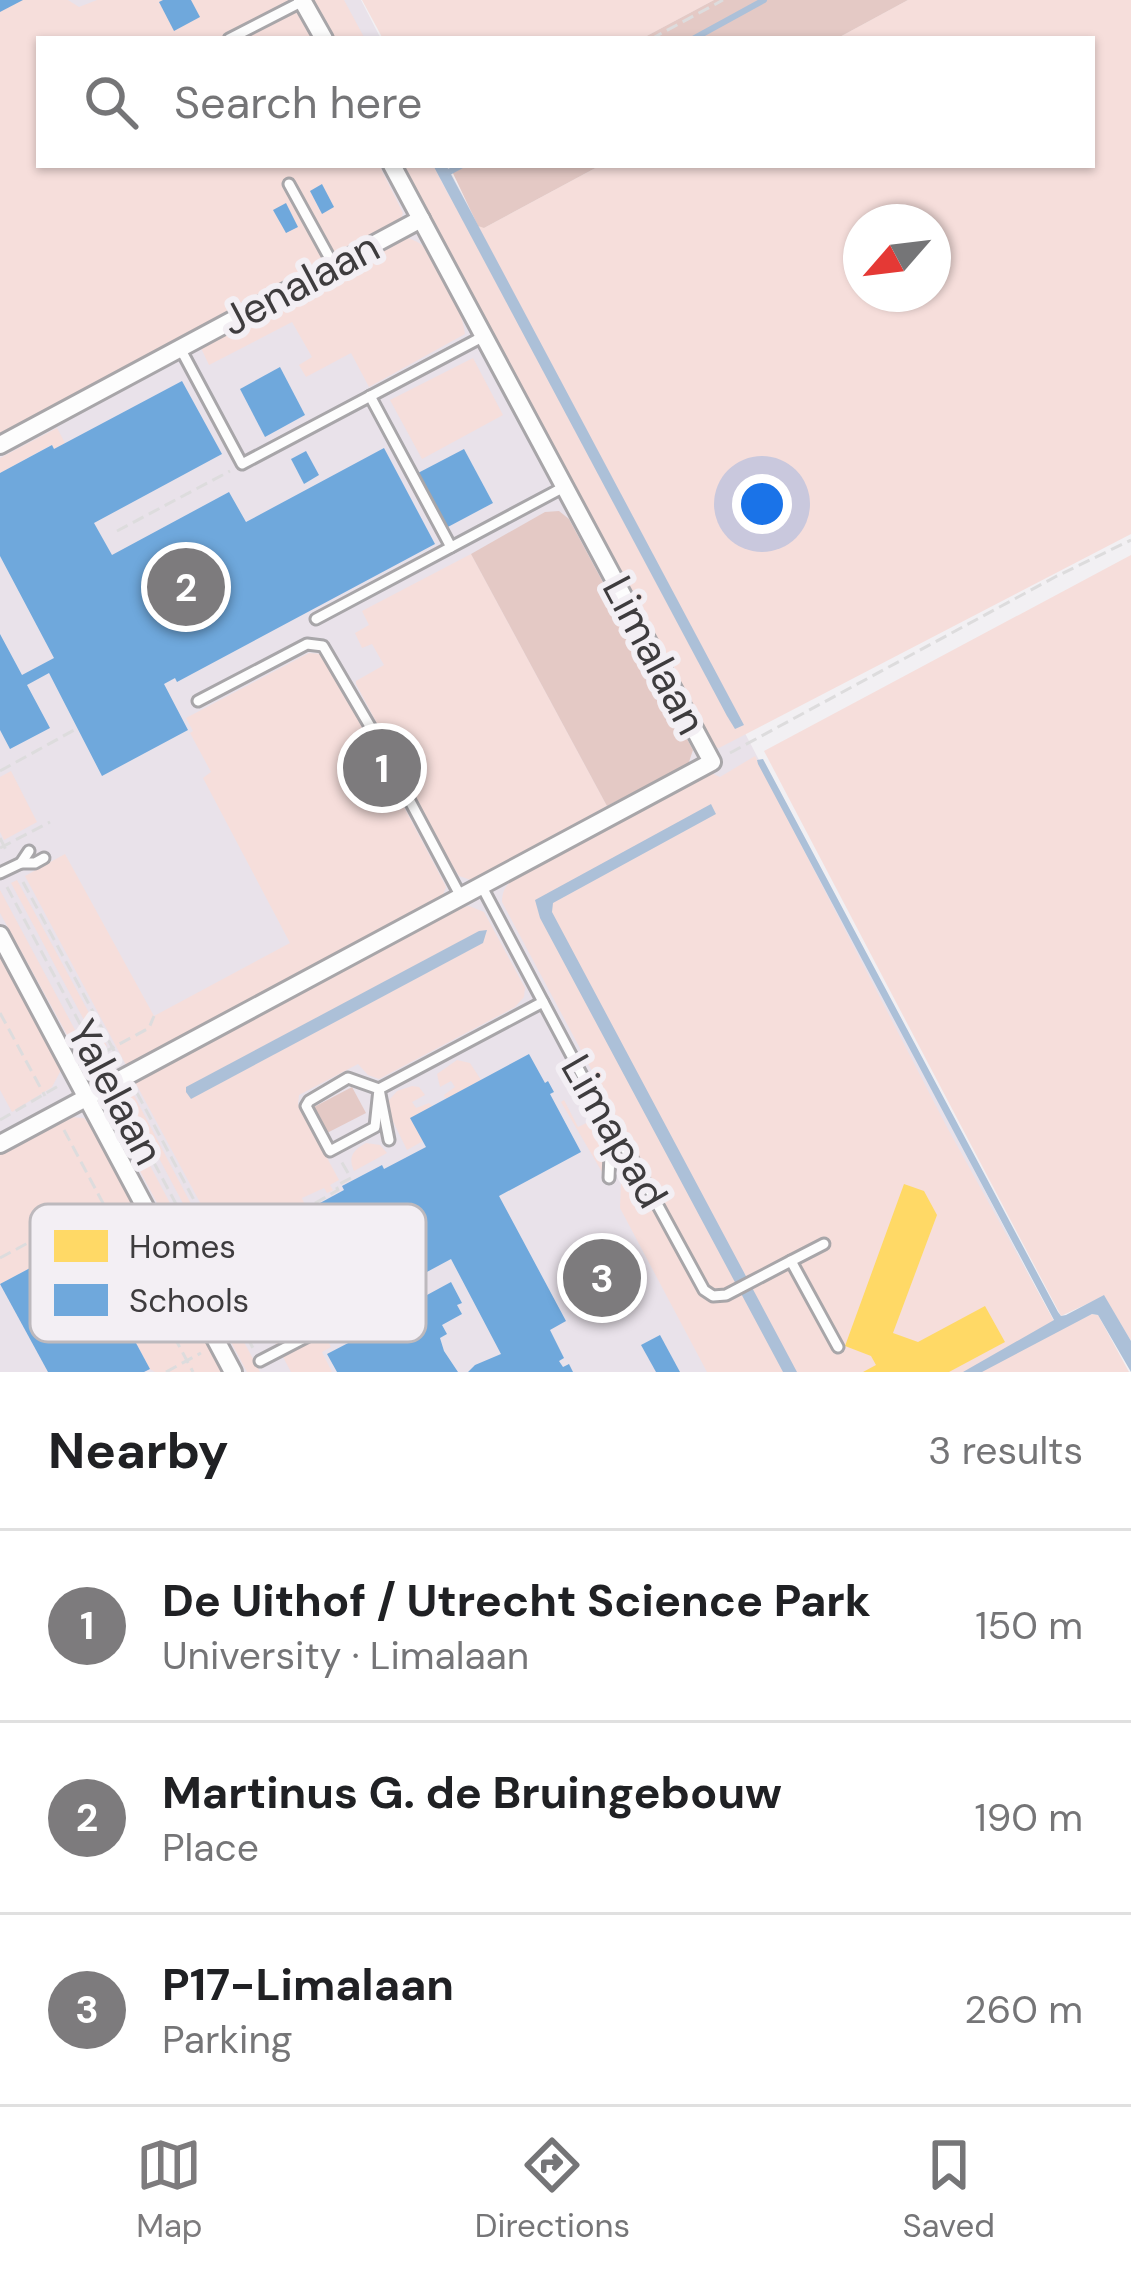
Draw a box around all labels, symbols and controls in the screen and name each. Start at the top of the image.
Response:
search box [36,36,1095,168]
icon: search [78,69,144,135]
text: Search here [174,73,422,132]
north arrow [843,204,951,312]
street label: Jenalaan [212,219,389,348]
your location [732,474,792,534]
pin: 2 [147,542,225,632]
street label: Limalaan [590,567,719,744]
pin: 1 [343,723,421,813]
street label: Yalelaan [55,1010,177,1174]
street label: Limapad [549,1045,680,1218]
legend [30,1204,426,1342]
text: Homes [129,1225,236,1268]
pin: 3 [563,1233,641,1323]
text: Schools [129,1279,249,1322]
text: Nearby [48,1417,229,1484]
text: 3 results [928,1425,1083,1476]
text: De Uithof / Utrecht Science Park [162,1571,871,1630]
text: 1 [80,1600,94,1651]
text: 150 m [975,1600,1083,1651]
text: University · Limalaan [162,1630,529,1681]
text: Martinus G. de Bruingebouw [162,1763,782,1822]
text: 2 [76,1792,98,1843]
text: 190 m [975,1792,1083,1843]
text: Place [162,1822,259,1873]
text: P17-Limalaan [162,1955,454,2014]
text: 3 [75,1984,99,2035]
text: 260 m [964,1984,1083,2035]
text: Parking [162,2014,293,2065]
tab: Map [136,2132,203,2247]
tab: Directions [475,2132,630,2247]
tab: Saved [902,2132,995,2247]

